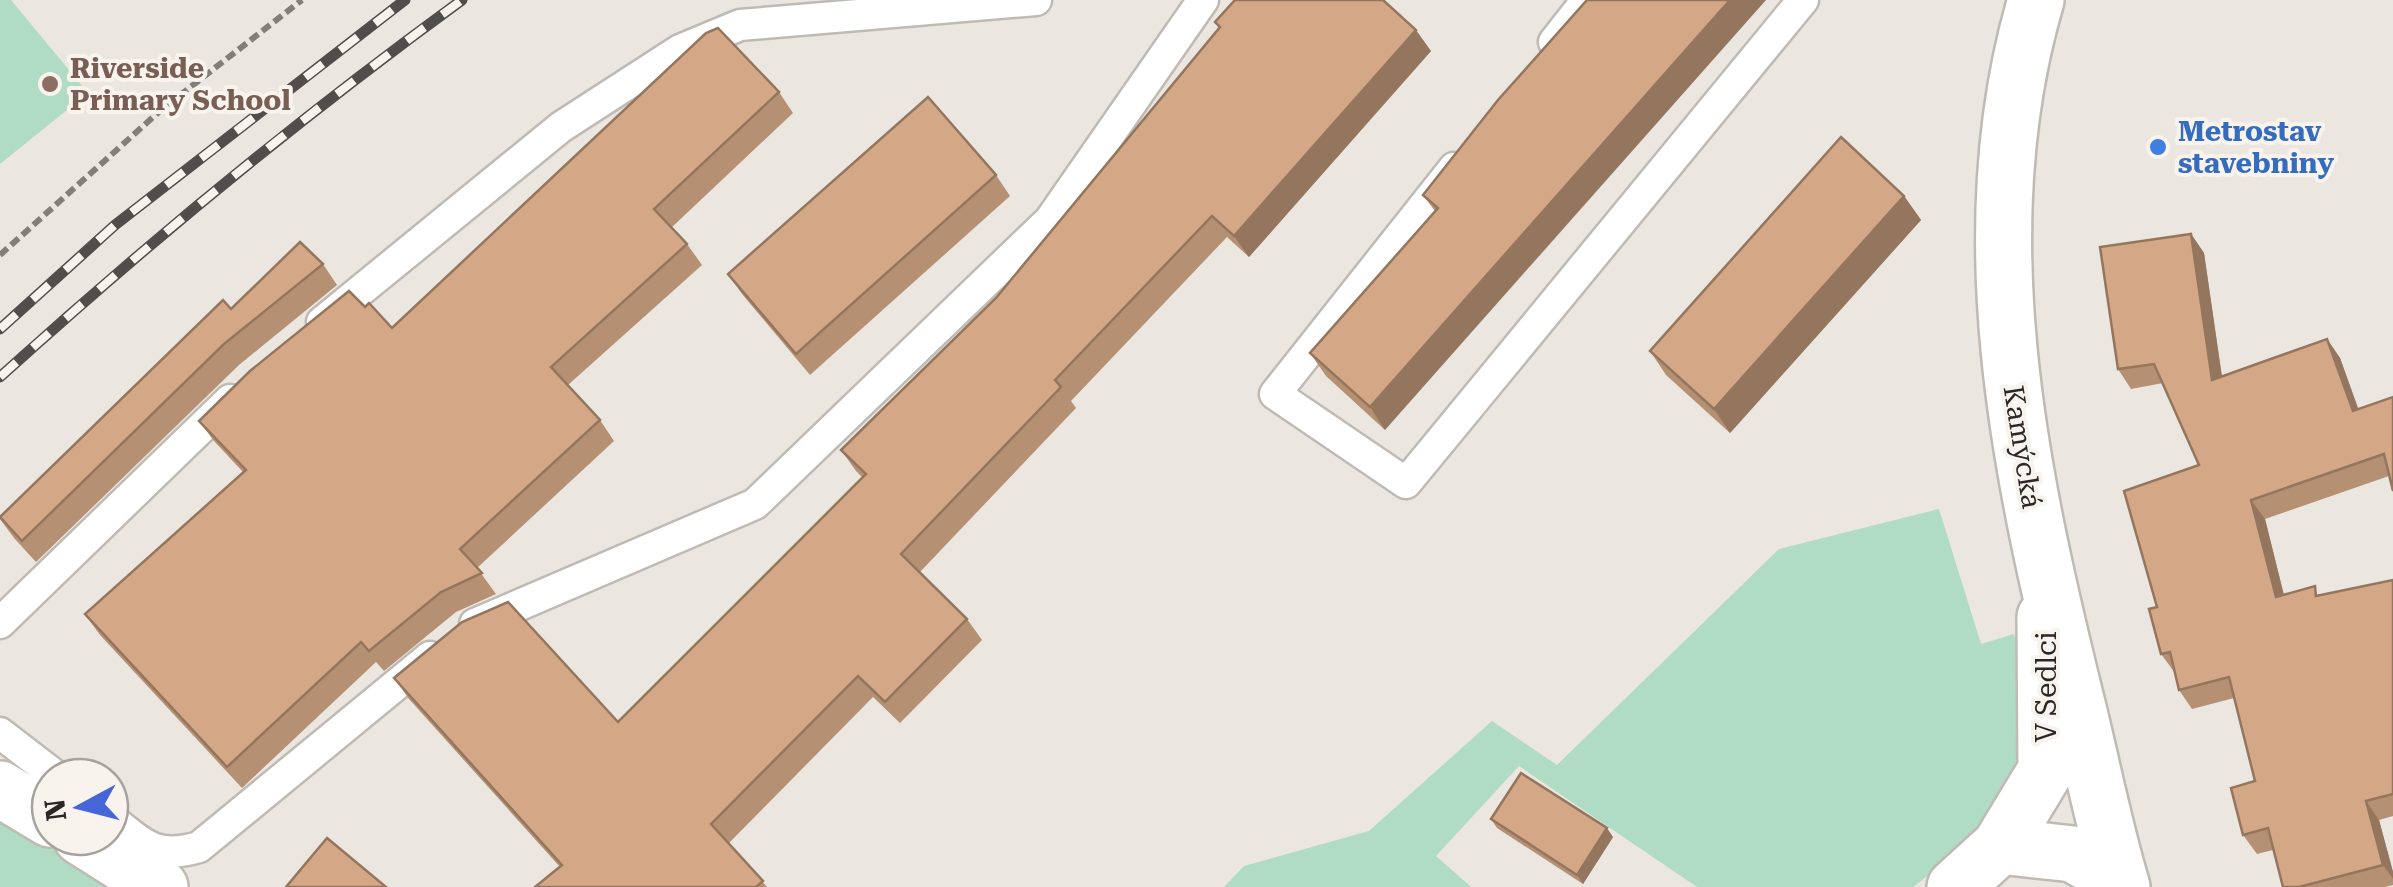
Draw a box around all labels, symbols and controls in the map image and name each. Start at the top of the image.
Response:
place label: Riverside Primary School [70,52,291,117]
marker: Riverside Primary School [39,73,61,95]
place label: Metrostav stavebniny [2178,115,2334,180]
marker: Metrostav stavebniny [2147,136,2169,158]
street label: Kamýcká [1997,383,2049,511]
street label: V Sedlci [2030,631,2063,743]
north arrow [30,757,130,857]
text: N [38,797,73,823]

